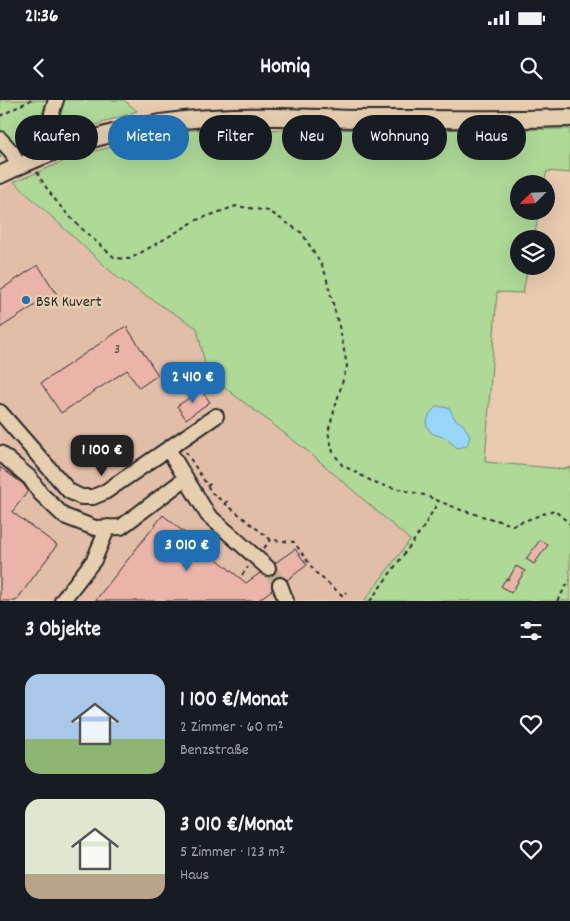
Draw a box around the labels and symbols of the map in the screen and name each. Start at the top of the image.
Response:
north arrow [510,175,555,220]
place label: BSK Kuvert [36,291,102,314]
marker: BSK Kuvert [20,294,32,306]
house number: 3 [114,340,120,360]
pin: 2 410 € [147,362,239,404]
pin: 1 100 € [56,434,148,477]
pin: 3 010 € [141,530,233,572]

